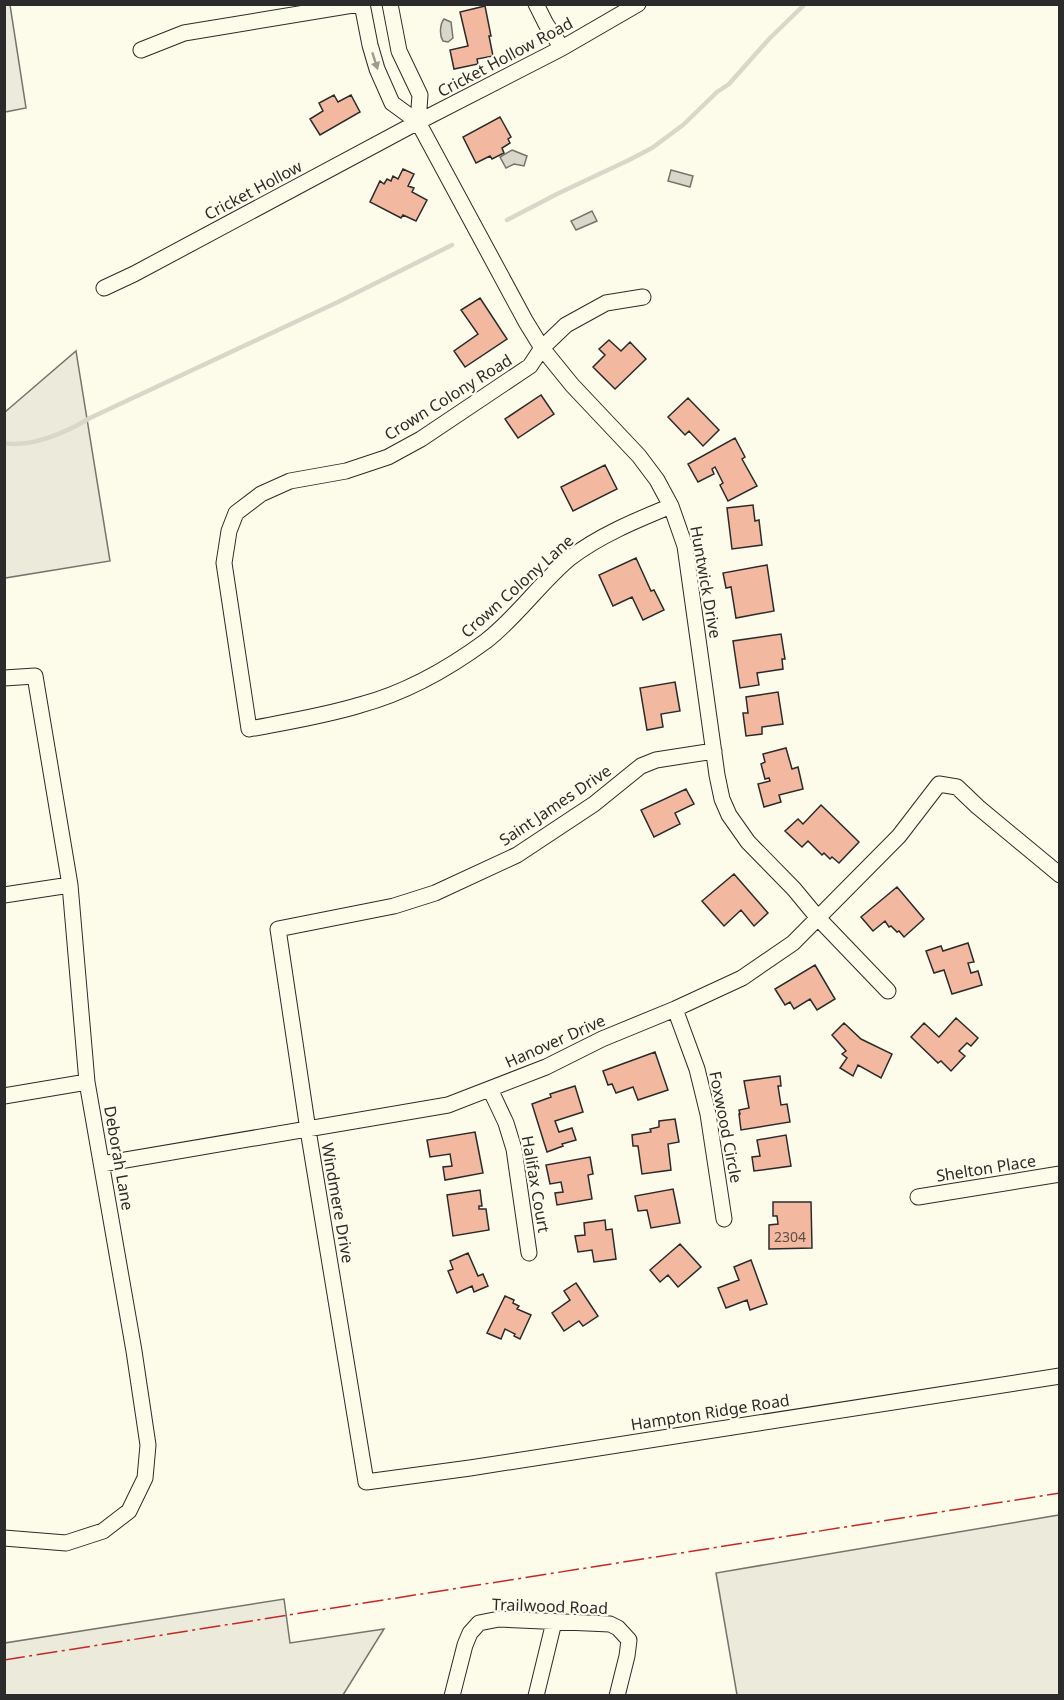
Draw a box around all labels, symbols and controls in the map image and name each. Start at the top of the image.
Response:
street label: Cricket Hollow Road [433,12,577,102]
one-way arrow [371,52,380,70]
street label: Cricket Hollow [200,155,306,225]
street label: Crown Colony Road [380,349,516,445]
street label: Huntwick Drive [685,524,727,640]
street label: Crown Colony Lane [456,529,578,643]
street label: Saint James Drive [495,759,615,851]
street label: Hanover Drive [501,1009,609,1073]
street label: Foxwood Circle [704,1069,748,1185]
street label: Deborah Lane [99,1104,139,1212]
street label: Halifax Court [517,1134,555,1235]
street label: Windmere Drive [317,1141,359,1265]
street label: Shelton Place [934,1149,1038,1187]
house number: 2304 [774,1227,806,1246]
street label: Hampton Ridge Road [629,1389,791,1435]
street label: Trailwood Road [492,1593,608,1619]

